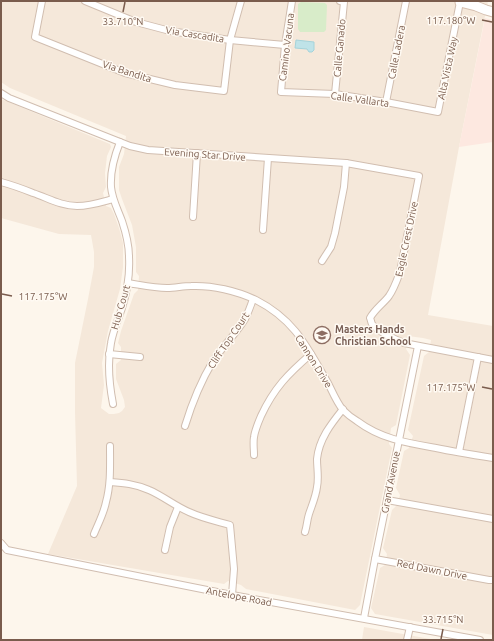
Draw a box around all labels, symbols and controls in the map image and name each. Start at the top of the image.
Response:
street label: Camino Vacuna [277,12,296,82]
text: 117.180°W [427,15,475,26]
text: 33.710°N [102,16,144,27]
street label: Calle Ganado [331,18,348,78]
street label: Via Cascadita [165,24,225,45]
street label: Calle Ladera [386,24,407,80]
street label: Alta Vista Way [435,35,460,101]
street label: Via Bandita [101,58,153,85]
street label: Calle Vallarta [330,90,390,109]
street label: Evening Star Drive [164,146,246,163]
street label: Eagle Crest Drive [393,201,420,278]
street label: Hub Court [109,283,132,331]
text: 117.175°W [19,291,67,302]
street label: Cliff Top Court [206,310,251,371]
place label: Masters Hands Christian School [335,324,411,347]
school or university icon: Masters Hands Christian School [312,325,332,345]
street label: Cannon Drive [293,333,334,390]
text: 117.175°W [427,382,475,393]
street label: Grand Avenue [379,450,402,514]
street label: Red Dawn Drive [396,557,468,582]
street label: Antelope Road [205,585,273,608]
text: 33.715°N [422,614,464,625]

